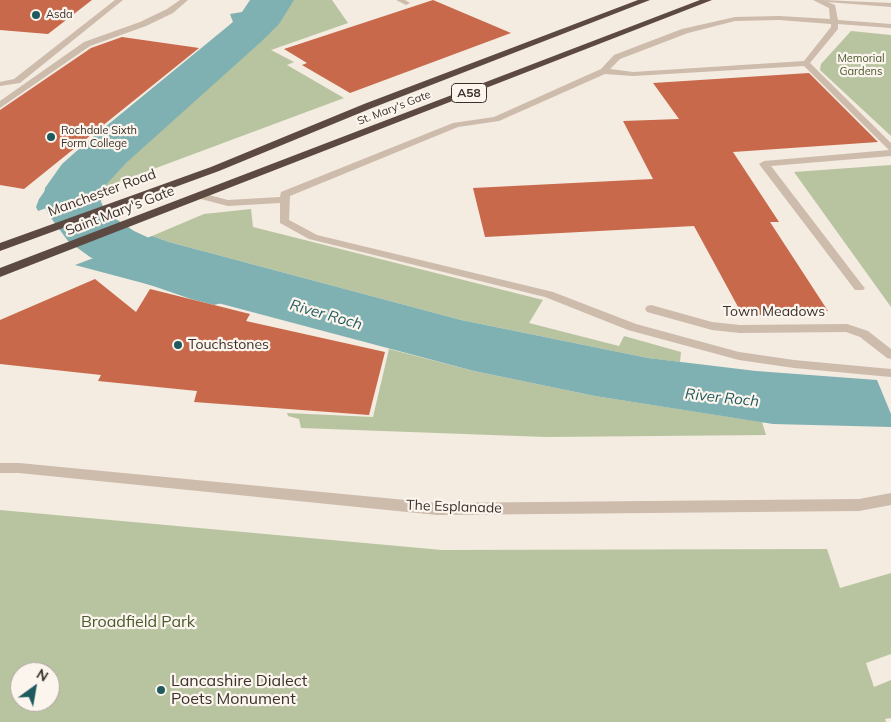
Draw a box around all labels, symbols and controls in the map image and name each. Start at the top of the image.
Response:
place label: Asda [46,8,73,22]
marker: Asda [30,9,42,21]
park label: Memorial Gardens [837,52,885,78]
road number: A58 [452,84,486,102]
street label: St. Mary's Gate [355,88,433,128]
place label: Rochdale Sixth Form College [61,124,137,150]
marker: Rochdale Sixth Form College [45,131,57,143]
street label: Manchester Road [46,166,158,220]
street label: Saint Mary's Gate [63,182,177,240]
water label: River Roch [288,296,364,334]
street label: Town Meadows [723,304,825,320]
place label: Touchstones [188,337,269,353]
marker: Touchstones [172,339,184,351]
water label: River Roch [684,385,760,411]
street label: The Esplanade [406,497,502,517]
park label: Broadfield Park [81,612,195,632]
north arrow [10,662,60,712]
text: N [33,665,52,686]
place label: Lancashire Dialect Poets Monument [171,671,307,709]
marker: Lancashire Dialect Poets Monument [155,684,167,696]

